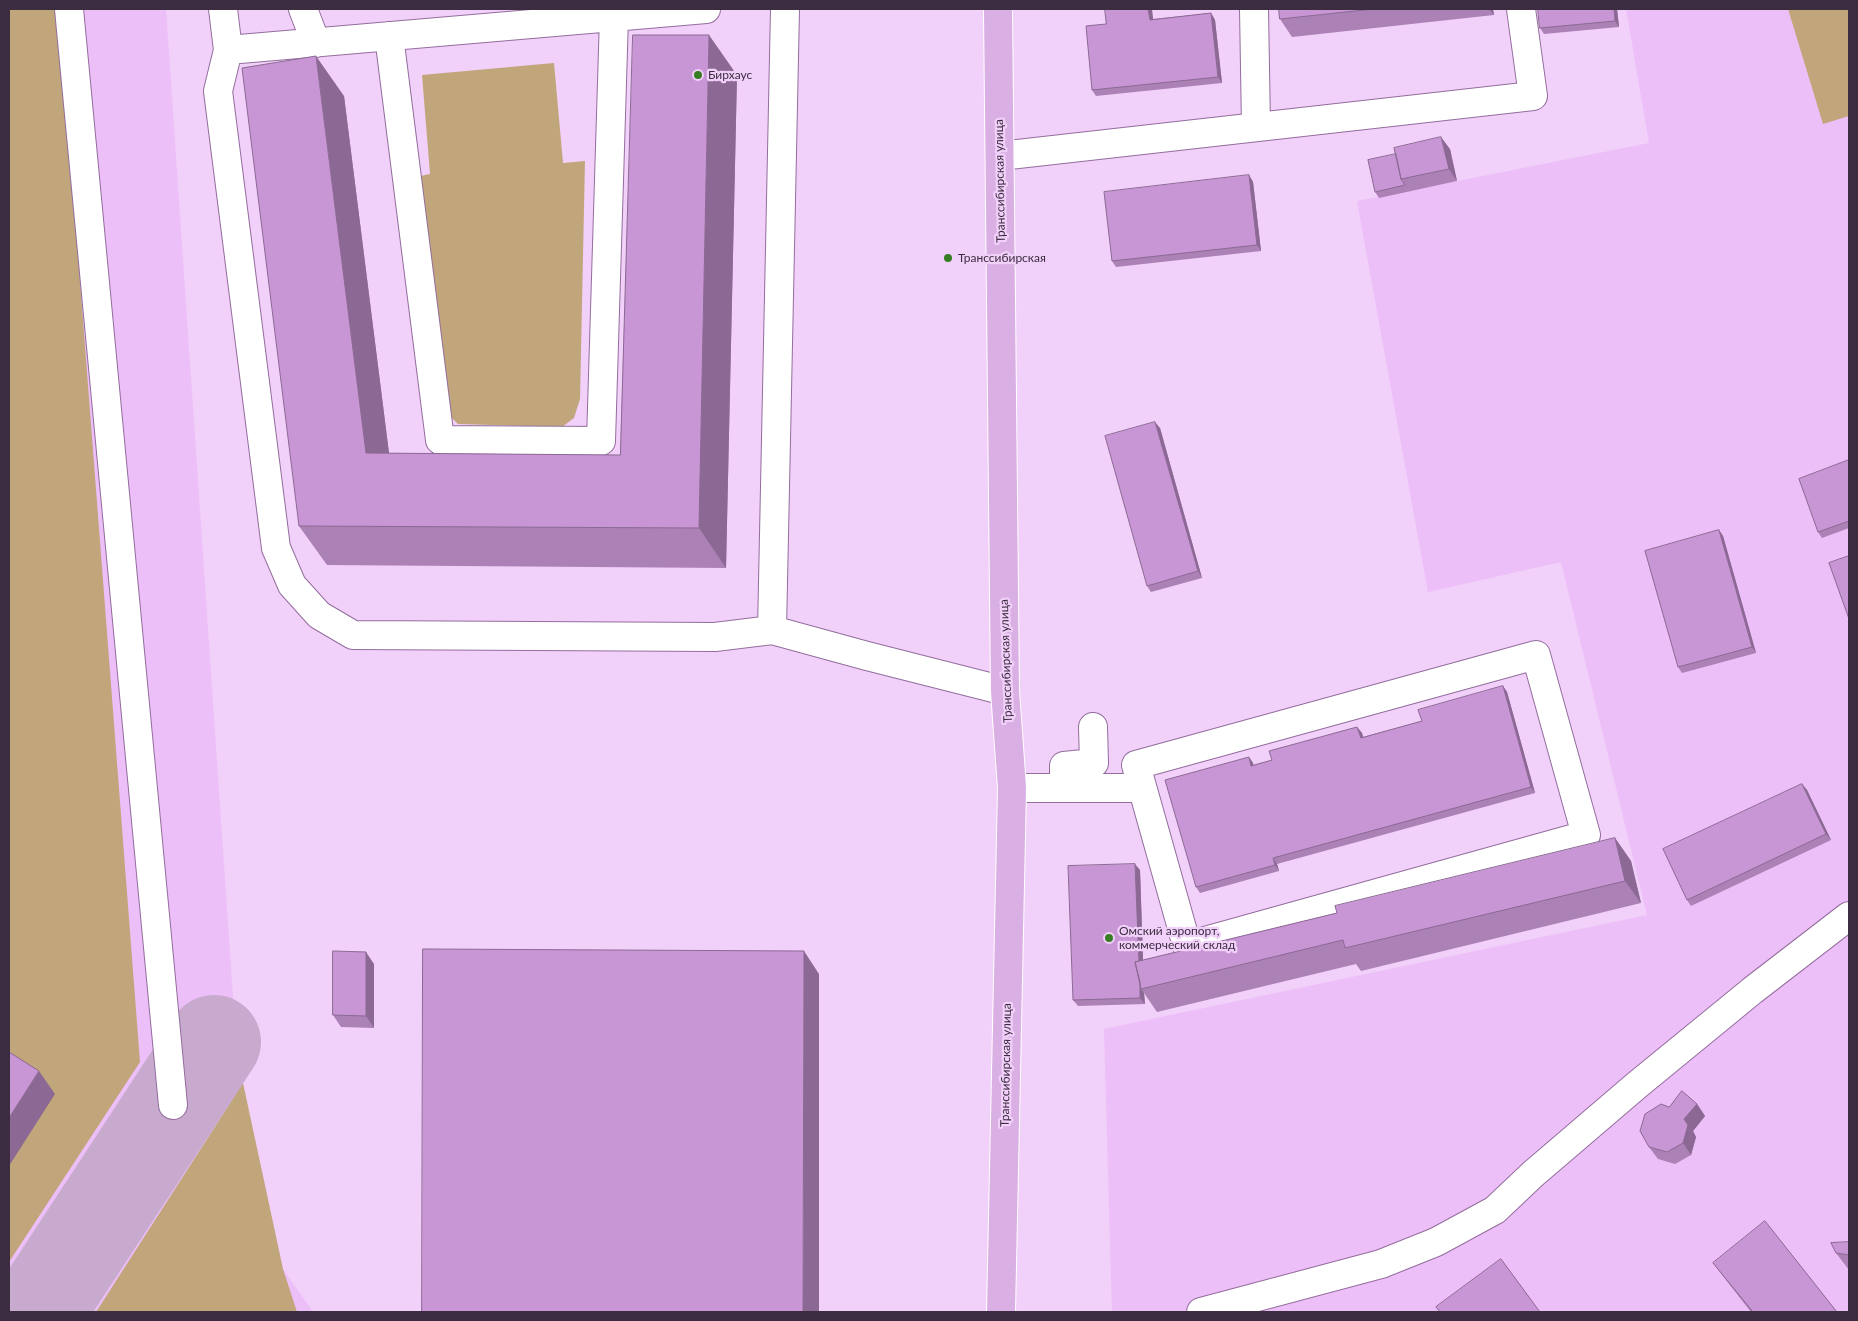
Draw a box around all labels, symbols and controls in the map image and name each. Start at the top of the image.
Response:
place label: Бирхаус [708,68,752,82]
marker: Бирхаус [692,69,704,81]
street label: Транссибирская улица [992,119,1008,243]
place label: Транссибирская [958,251,1046,265]
marker: Транссибирская [942,252,954,264]
street label: Транссибирская улица [997,599,1015,723]
place label: Омский аэропорт, коммерческий склад [1119,924,1235,952]
marker: Омский аэропорт, коммерческий склад [1103,932,1115,944]
street label: Транссибирская улица [998,1003,1014,1127]

